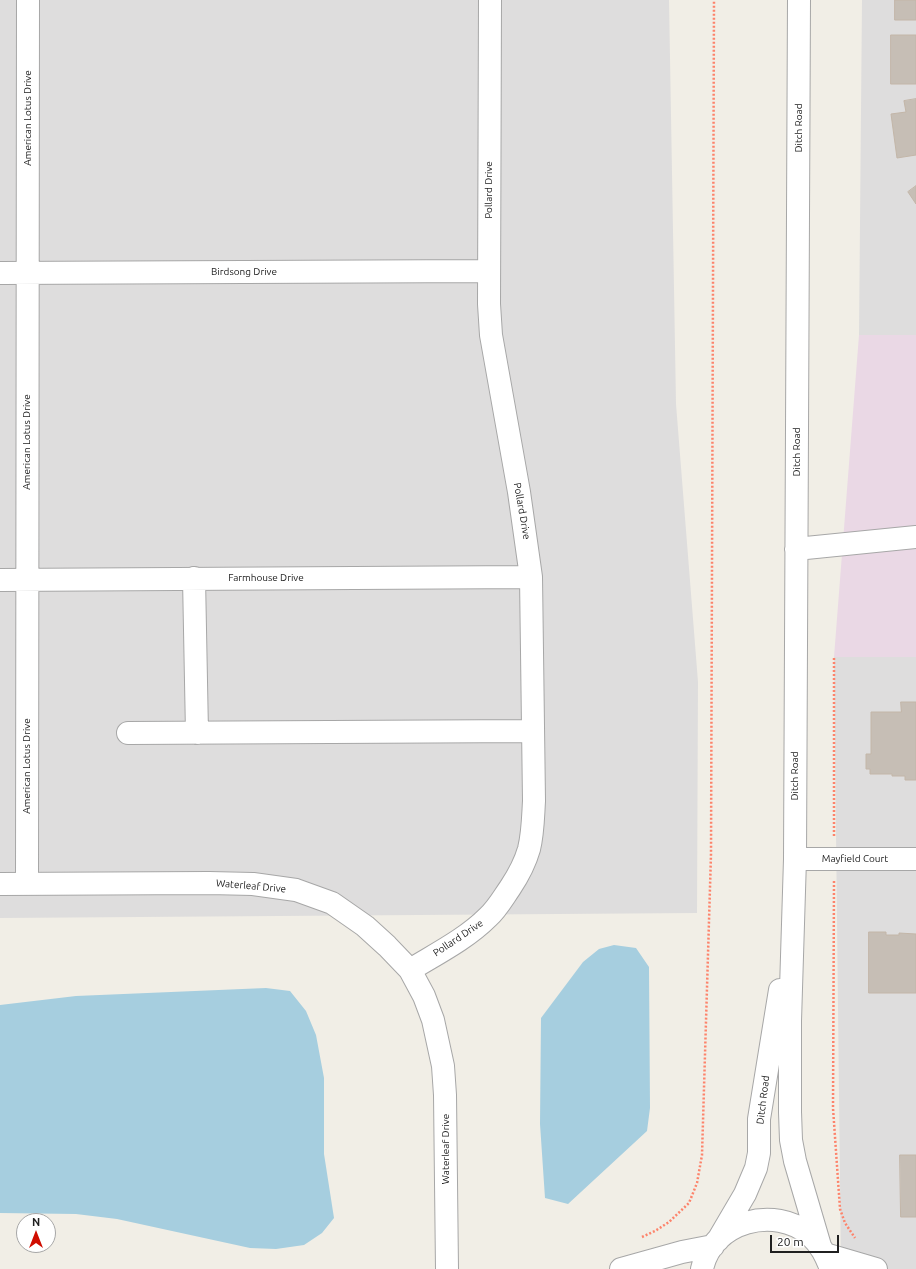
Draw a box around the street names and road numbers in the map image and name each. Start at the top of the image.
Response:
street label: American Lotus Drive [22,70,34,166]
street label: Ditch Road [793,103,805,153]
street label: Pollard Drive [483,161,495,219]
street label: Birdsong Drive [211,266,277,278]
street label: American Lotus Drive [21,394,33,490]
street label: Ditch Road [791,427,803,477]
street label: Pollard Drive [511,482,533,540]
street label: Farmhouse Drive [228,572,304,584]
street label: American Lotus Drive [21,718,33,814]
street label: Ditch Road [789,751,801,801]
street label: Mayfield Court [822,853,888,865]
street label: Waterleaf Drive [215,877,287,895]
street label: Pollard Drive [431,917,485,959]
street label: Ditch Road [754,1075,772,1125]
street label: Waterleaf Drive [440,1114,452,1184]

